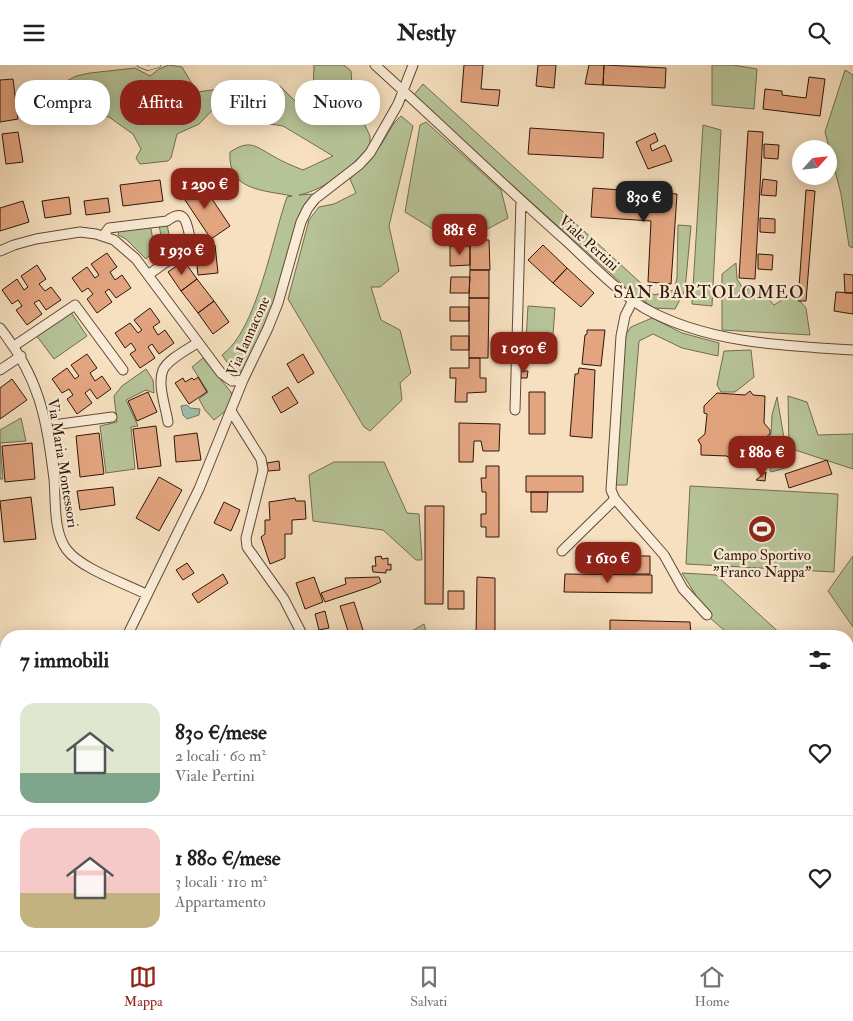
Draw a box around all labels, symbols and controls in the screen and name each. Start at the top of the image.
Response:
icon: menu [20,19,48,47]
text: Nestly [397,19,456,47]
icon: search [805,19,833,47]
chip: Compra [15,80,110,125]
chip: Affitta [120,80,201,125]
chip: Filtri [211,80,285,125]
chip: Nuovo [295,80,380,125]
north arrow [792,140,838,185]
map controls [792,140,837,185]
pin: 1 290 € [159,167,251,210]
text: 1 290 € [182,174,228,194]
pin: 830 € [609,181,679,223]
text: 830 € [627,187,661,207]
street label: Viale Pertini [555,211,623,275]
pin: 881 € [425,213,495,256]
text: 881 € [443,220,477,240]
pin: 1 930 € [136,233,228,276]
text: 1 930 € [160,240,204,260]
district label: SAN BARTOLOMEO [613,281,805,304]
street label: Via Iannacone [222,294,274,379]
pin: 1 050 € [478,331,570,374]
text: 1 050 € [501,338,547,358]
street label: Via Maria Montessori [43,397,82,529]
pin: 1 880 € [716,435,808,478]
text: 1 880 € [739,442,785,462]
sports icon: Campo Sportivo "Franco Nappa" [747,514,777,544]
pin: 1 610 € [562,541,654,584]
place label: Campo Sportivo "Franco Nappa" [713,546,812,583]
text: 1 610 € [586,548,630,568]
icon: filters [806,646,834,674]
text: 7 immobili [20,647,109,674]
text: 830 €/mese [175,719,267,746]
icon: home [60,723,120,783]
icon: heart [806,739,834,767]
text: 2 locali · 60 m² [175,746,266,766]
text: Viale Pertini [175,766,255,786]
text: 1 880 €/mese [175,845,281,872]
icon: home [60,848,120,908]
icon: heart [806,864,834,892]
text: 3 locali · 110 m² [175,872,267,892]
text: Appartamento [175,892,266,912]
tab: Mappa [124,963,163,1010]
tab: Salvati [410,963,447,1010]
tab: Home [695,963,729,1010]

